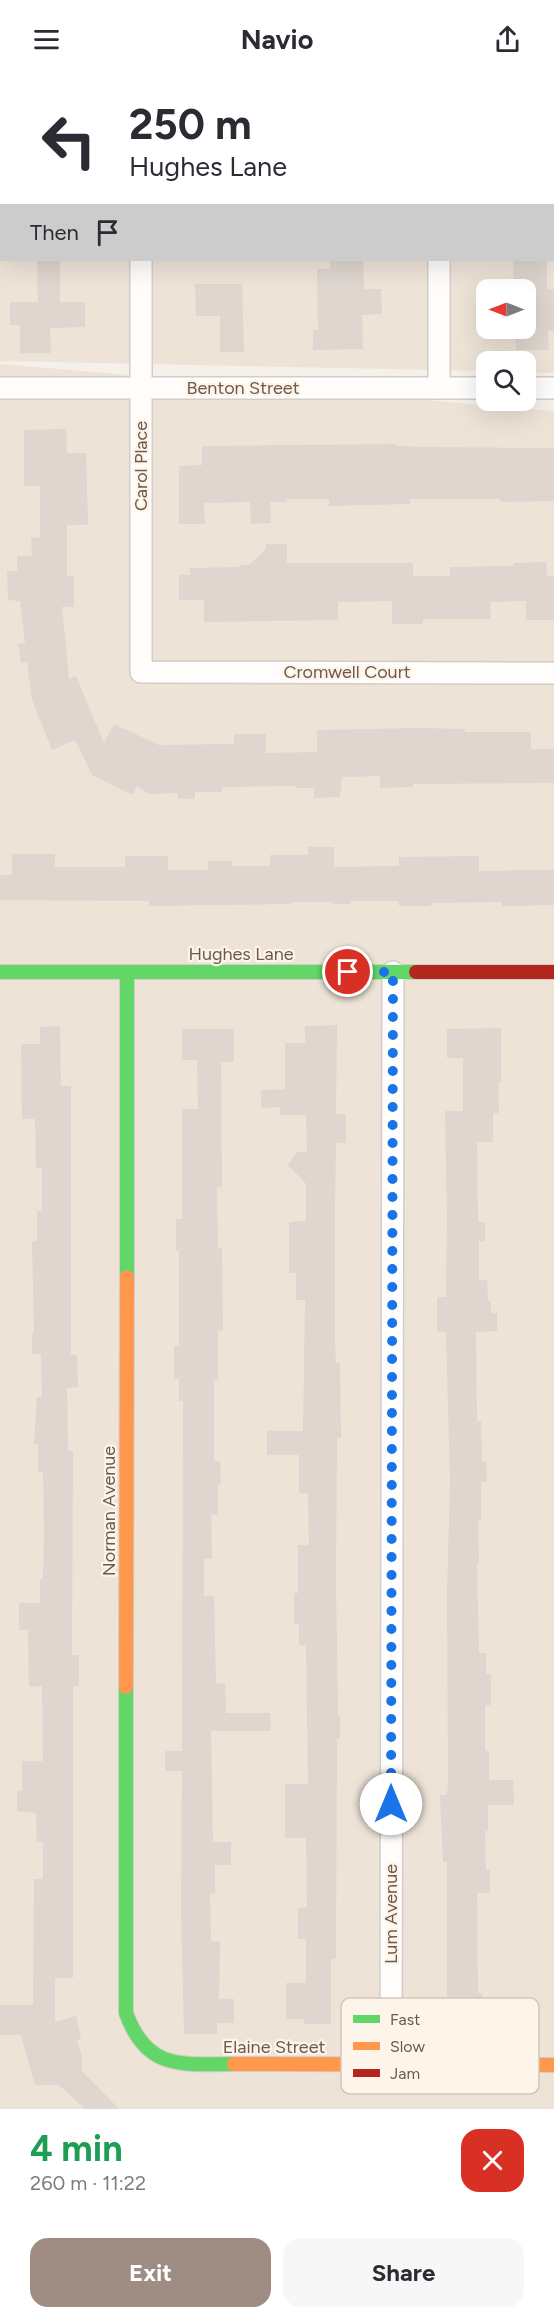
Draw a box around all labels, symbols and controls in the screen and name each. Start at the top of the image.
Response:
icon: menu [30,23,63,56]
text: Navio [241,23,313,56]
icon: share [491,23,524,56]
text: 250 m [129,99,252,150]
icon: left [30,102,108,180]
text: Hughes Lane [129,150,287,183]
icon: arrive [91,216,124,249]
text: Then [30,219,79,246]
north arrow [476,279,536,339]
map controls [476,279,536,411]
button: search [476,351,536,411]
street label: Benton Street [187,377,300,399]
street label: Carol Place [130,421,152,511]
street label: Cromwell Court [283,661,411,683]
street label: Hughes Lane [188,943,294,965]
pin [322,946,373,997]
icon: arrive [331,955,364,988]
street label: Norman Avenue [98,1446,120,1576]
position arrow [359,1772,423,1836]
street label: Lum Avenue [380,1864,402,1964]
legend [341,1998,539,2094]
text: Fast [390,2010,420,2029]
street label: Elaine Street [223,2036,326,2058]
text: Slow [390,2037,425,2056]
text: Jam [390,2064,420,2083]
text: 4 min [30,2127,123,2170]
button: close [461,2129,524,2192]
text: 260 m · 11:22 [30,2171,146,2195]
button: Exit [30,2238,271,2307]
button: Share [283,2238,524,2307]

